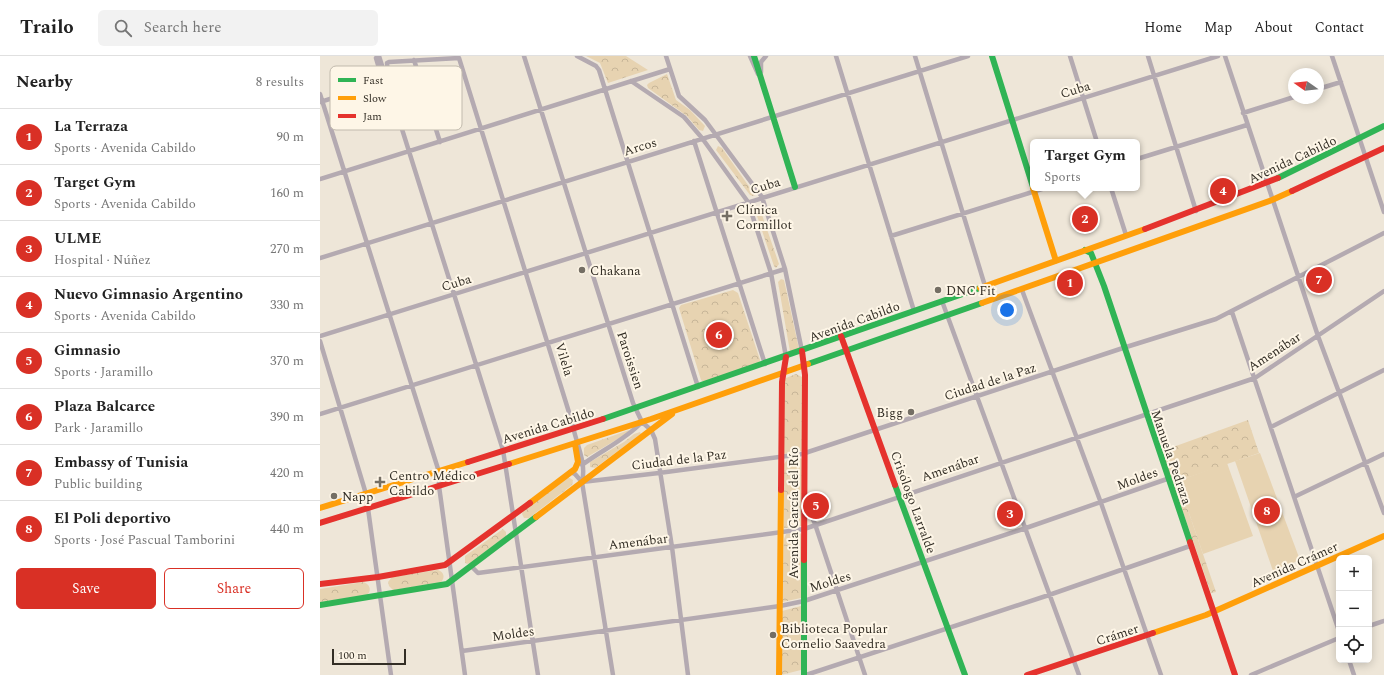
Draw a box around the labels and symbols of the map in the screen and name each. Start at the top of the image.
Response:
legend [330,66,462,130]
north arrow [1288,68,1324,104]
text: Fast [363,72,384,89]
street label: Cuba [1058,76,1093,104]
text: Slow [363,90,387,107]
text: Jam [363,108,382,125]
street label: Avenida Cabildo [1245,131,1340,189]
street label: Arcos [621,132,659,161]
street label: Cuba [748,172,783,200]
pin: 4 [1210,176,1236,206]
place label: Clínica Cormillot [736,200,792,235]
pin: 2 [1072,204,1098,234]
marker: Clínica Cormillot [721,210,733,222]
place label: Chakana [590,261,641,281]
marker: Chakana [577,265,587,275]
pin: 7 [1306,265,1332,295]
pin: 1 [1057,268,1083,298]
street label: Cuba [439,269,474,297]
place label: DNC Fit [946,281,996,301]
marker: DNC Fit [933,285,943,295]
street label: Avenida Cabildo [806,296,903,348]
your location [997,300,1017,320]
pin: 6 [706,320,732,350]
street label: Amenábar [1244,327,1305,377]
street label: Paroissien [611,329,649,392]
street label: Vilela [550,340,579,379]
street label: Ciudad de la Paz [942,358,1039,406]
street label: Avenida Cabildo [500,402,597,449]
place label: Bigg [876,403,903,423]
marker: Bigg [906,407,916,417]
street label: Manuela Pedraza [1145,407,1197,508]
street label: Ciudad de la Paz [630,444,728,476]
street label: Avenida García del Río [784,447,804,579]
street label: Crisólogo Larralde [885,448,941,557]
street label: Amenábar [919,449,982,487]
street label: Moldes [1114,462,1161,496]
place label: Centro Médico Cabildo [389,466,476,501]
marker: Centro Médico Cabildo [374,476,386,488]
place label: Napp [342,487,373,507]
marker: Napp [329,491,339,501]
pin: 5 [803,491,829,521]
pin: 8 [1254,496,1280,526]
pin: 3 [997,499,1023,529]
street label: Amenábar [607,528,669,556]
street label: Avenida Crámer [1247,537,1341,593]
street label: Moldes [807,566,854,598]
place label: Biblioteca Popular Cornelio Saavedra [781,619,888,654]
street label: Crámer [1093,619,1141,651]
street label: Moldes [491,621,536,647]
marker: Biblioteca Popular Cornelio Saavedra [768,630,778,640]
scale bar [332,647,406,666]

